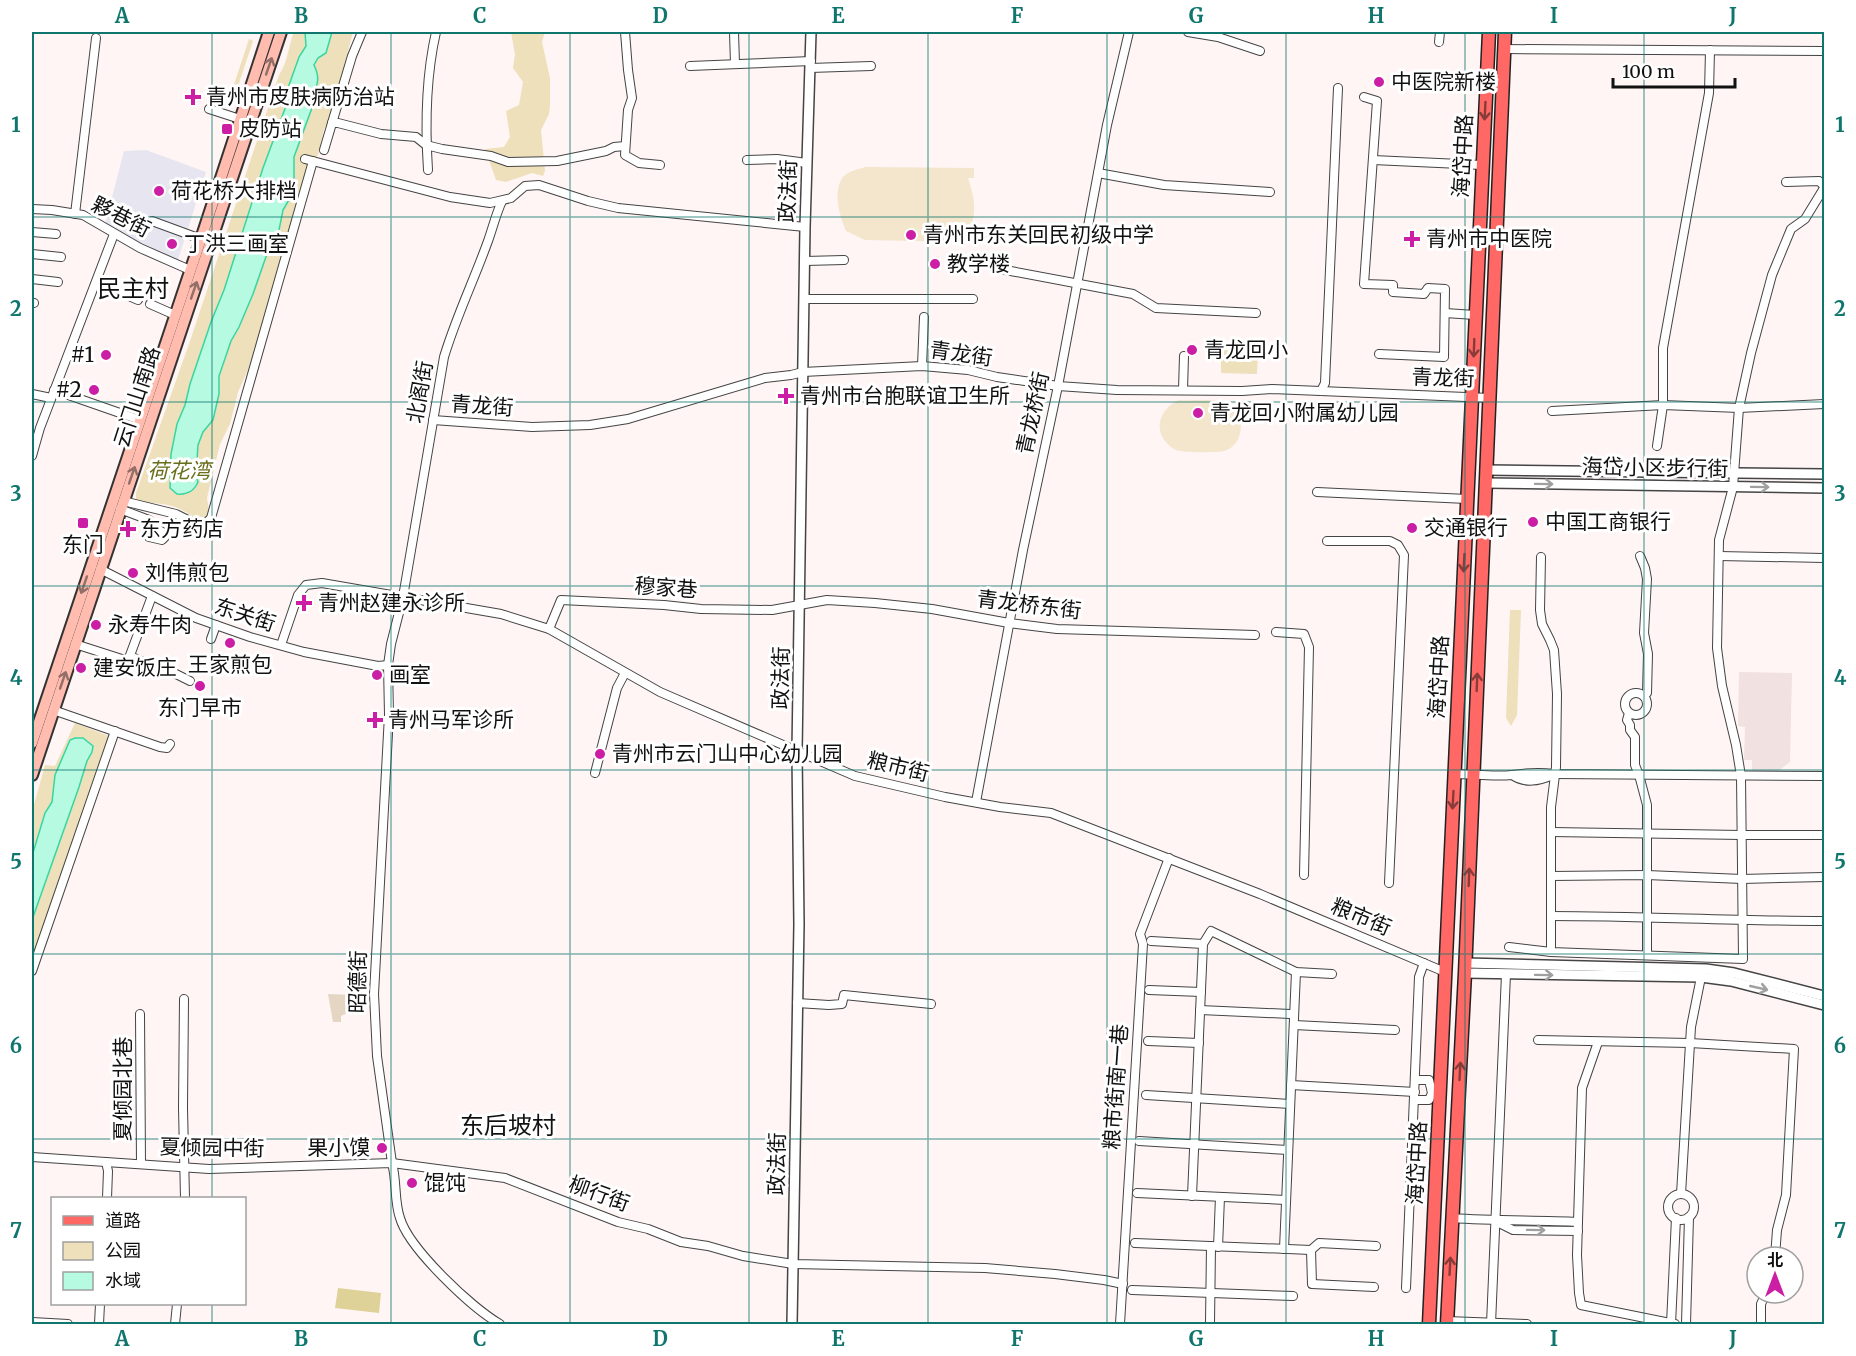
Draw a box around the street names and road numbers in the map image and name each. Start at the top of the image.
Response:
street label: 海岱中路 [1447,113,1478,199]
street label: 政法街 [773,159,802,223]
street label: 夥巷街 [87,190,155,243]
street label: 青龙街 [928,336,994,371]
street label: 云门山南路 [107,343,166,451]
street label: 北阁街 [401,359,438,425]
street label: 青龙街 [1411,363,1475,392]
street label: 青龙桥街 [1011,369,1054,457]
street label: 青龙街 [450,390,514,421]
street label: 海岱小区步行街 [1581,453,1729,482]
street label: 穆家巷 [634,572,698,603]
street label: 青龙桥东街 [975,585,1083,624]
street label: 东关街 [211,592,279,637]
street label: 海岱中路 [1423,634,1454,720]
street label: 政法街 [766,646,795,710]
street label: 粮市街 [864,746,932,787]
street label: 粮市街 [1327,892,1395,941]
street label: 昭德街 [343,950,372,1014]
street label: 粮市街南一巷 [1098,1023,1133,1151]
street label: 夏倾园北巷 [109,1037,136,1142]
street label: 海岱中路 [1401,1120,1432,1206]
street label: 政法街 [762,1132,791,1196]
street label: 夏倾园中街 [159,1133,265,1162]
street label: 柳行街 [565,1170,633,1217]

